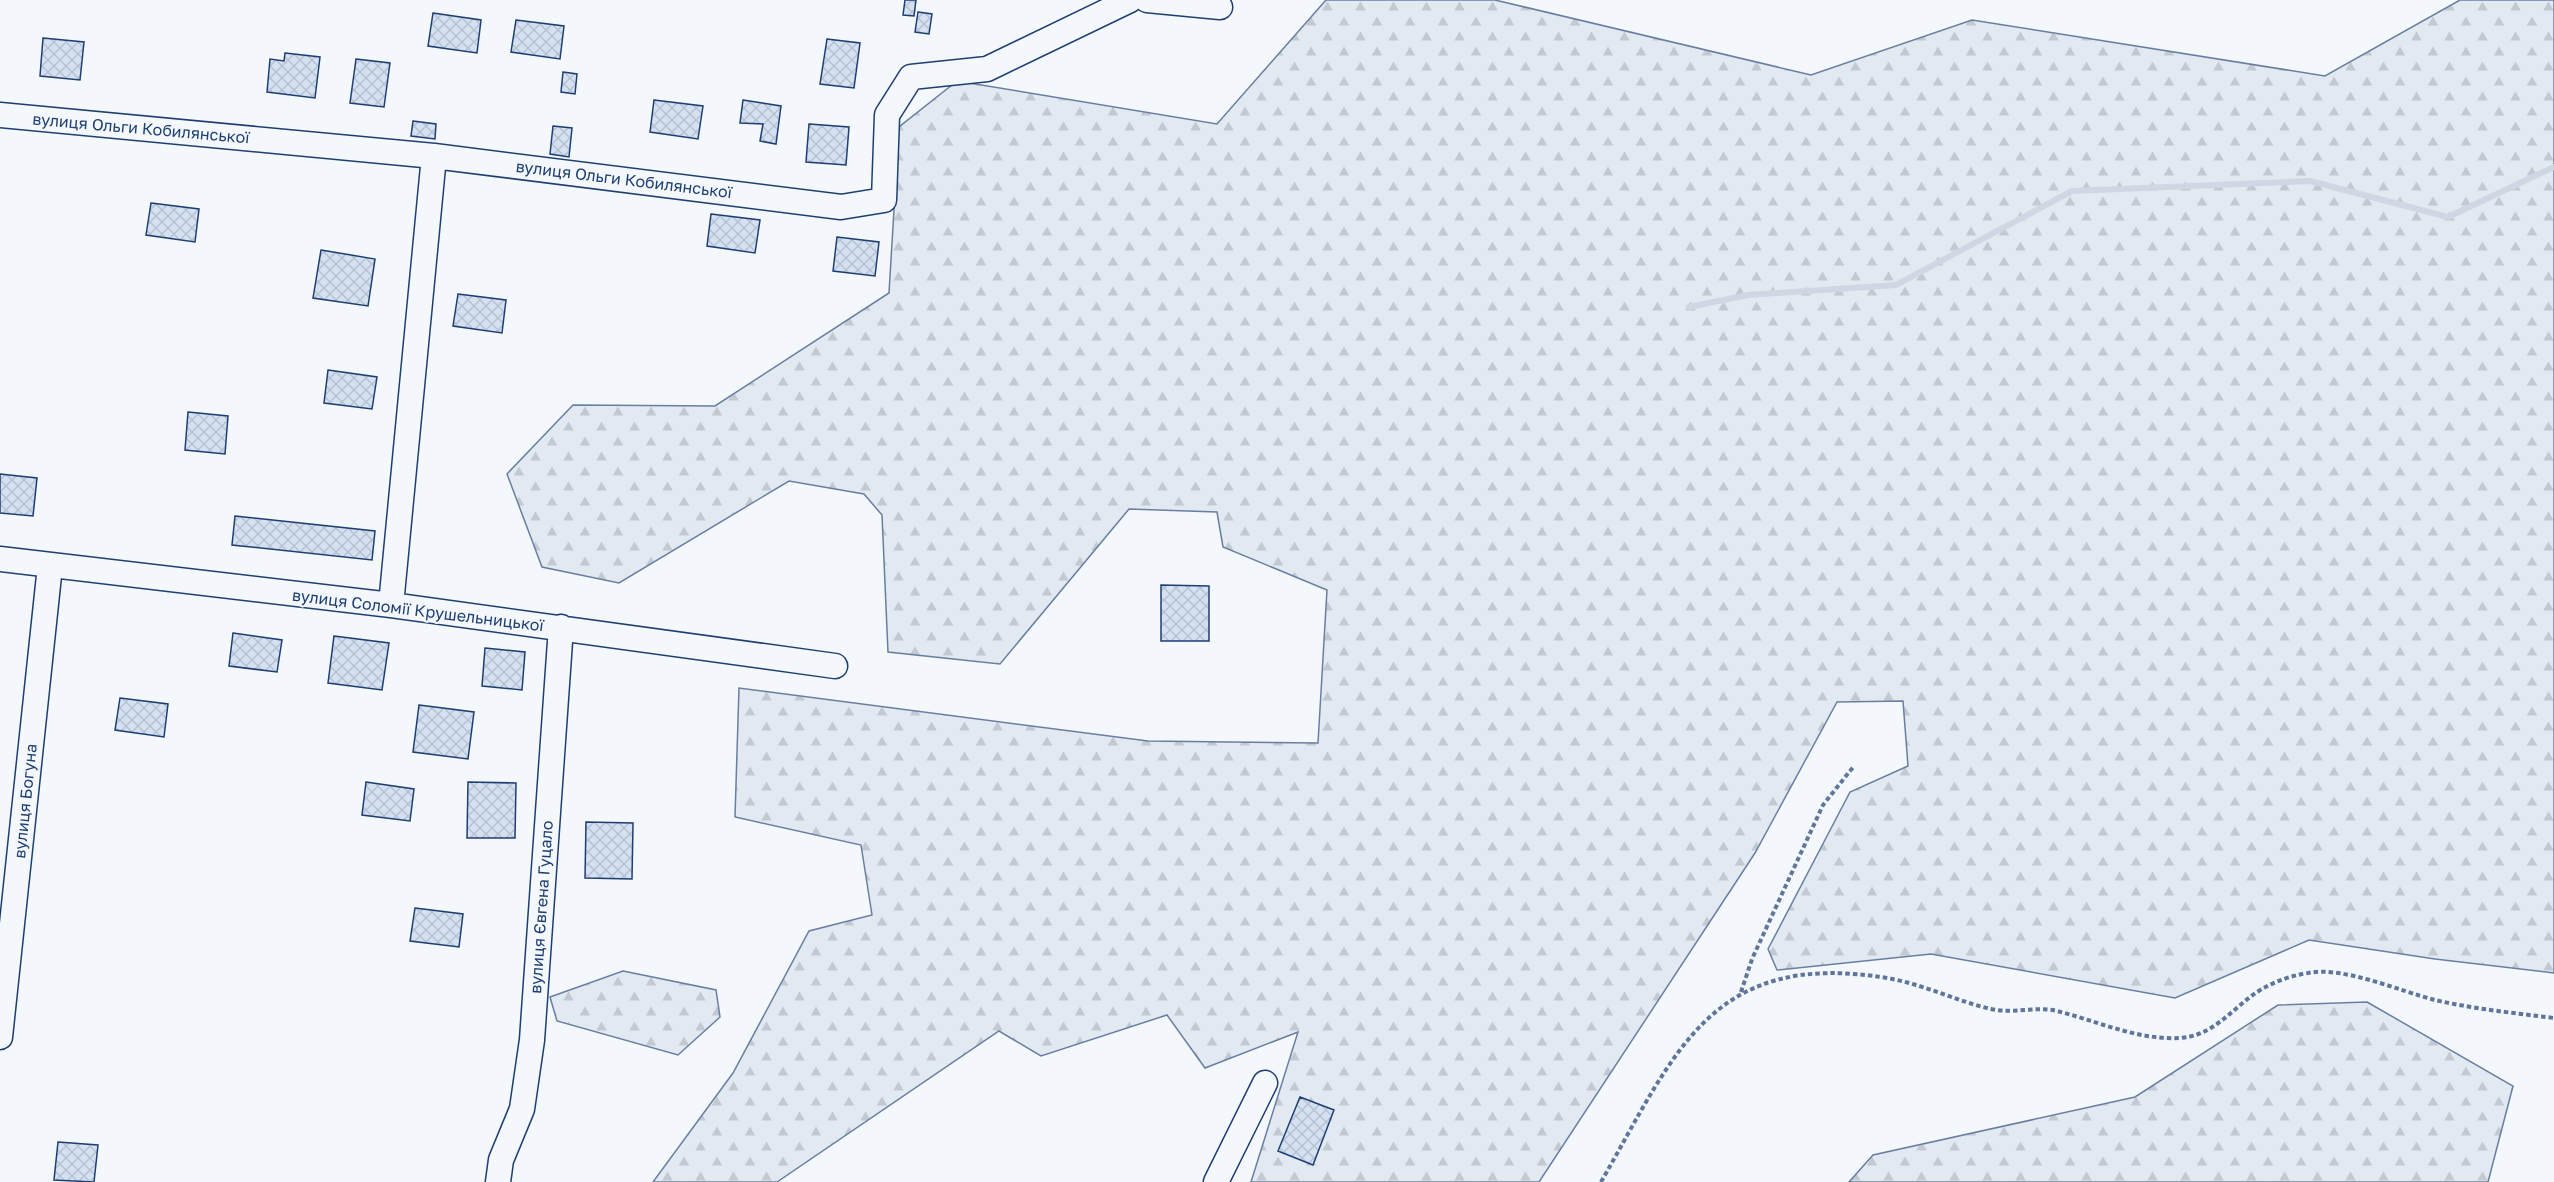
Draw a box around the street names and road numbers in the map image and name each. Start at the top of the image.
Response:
street label: вулиця Ольги Кобилянської [32,109,251,148]
street label: вулиця Ольги Кобилянської [515,156,734,202]
street label: вулиця Соломії Крушельницької [291,585,546,635]
street label: вулиця Богуна [9,743,41,859]
street label: вулиця Євгена Гуцало [525,820,557,994]

